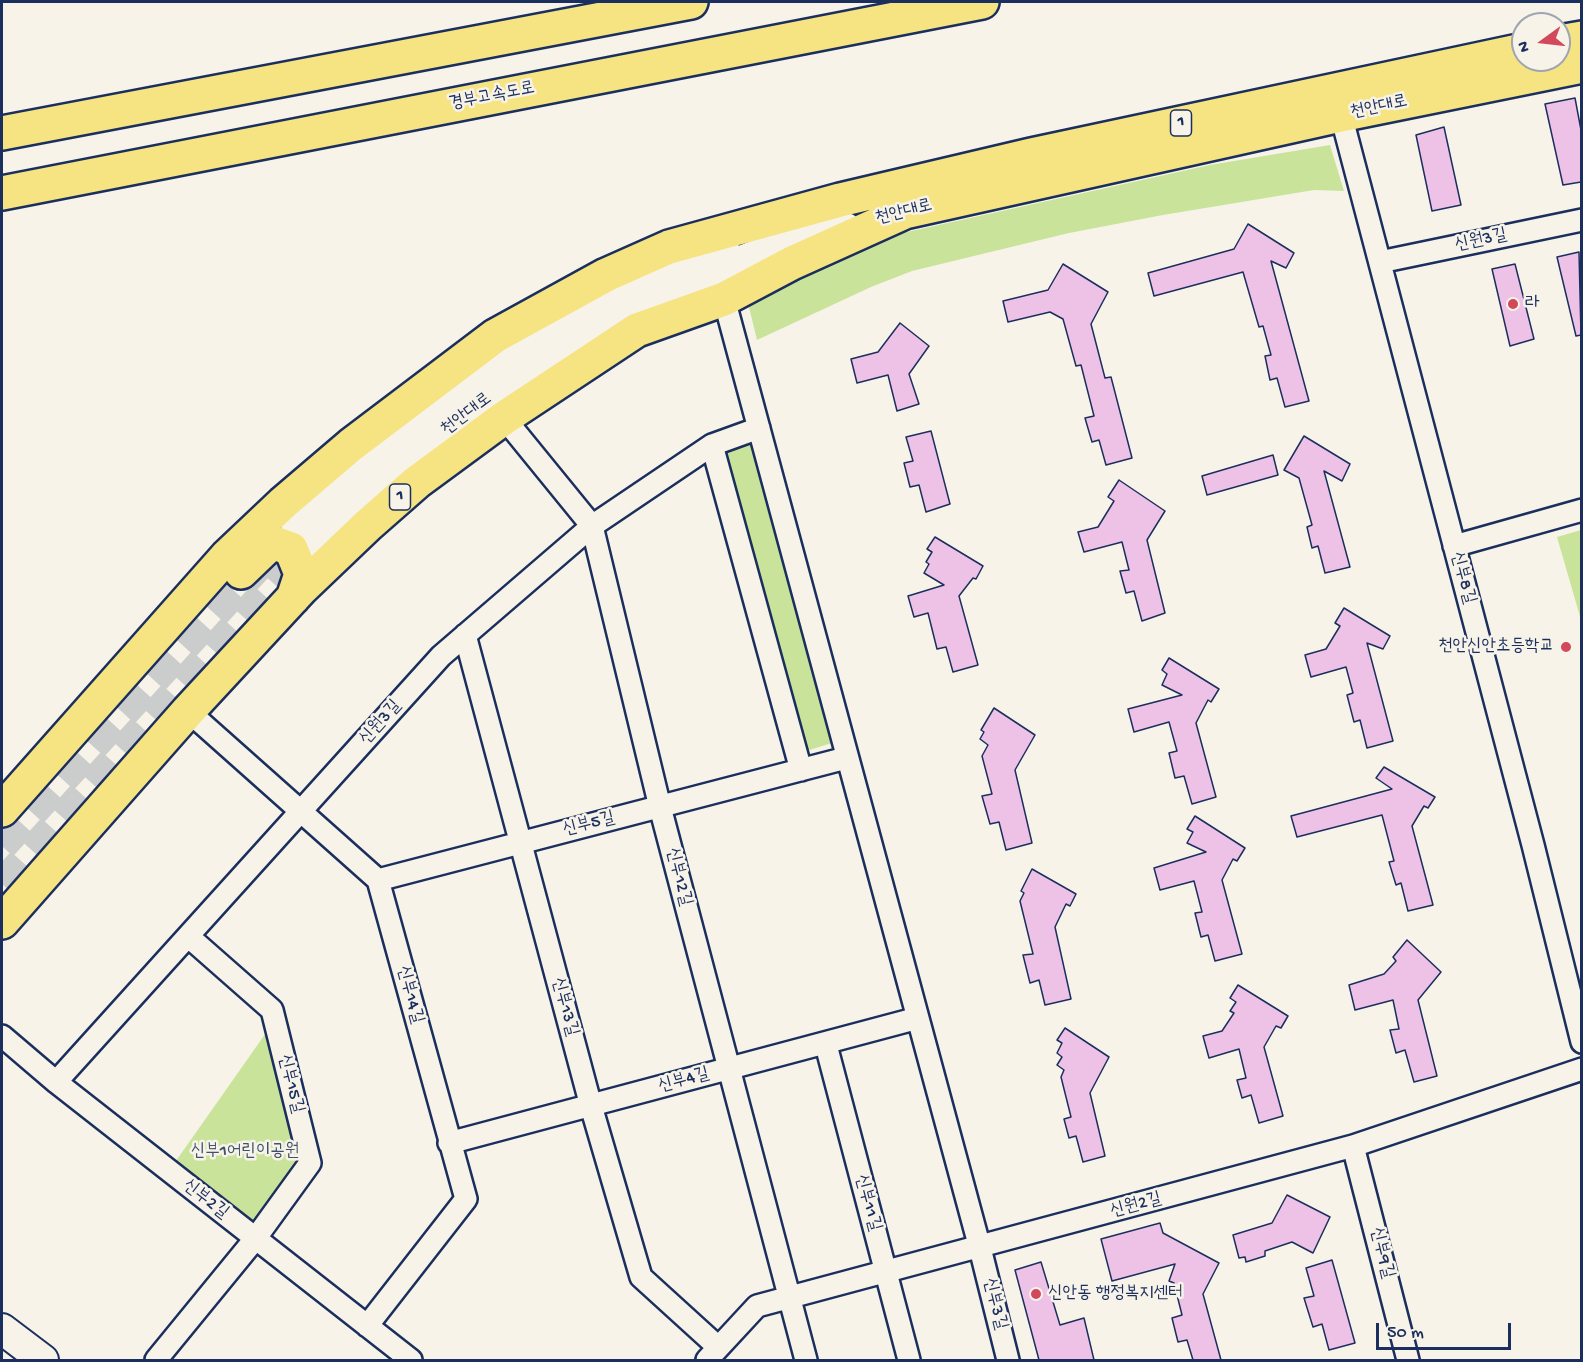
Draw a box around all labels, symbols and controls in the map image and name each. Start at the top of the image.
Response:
north arrow [1511,12,1571,72]
text: N [1515,39,1536,54]
street label: 경부고속도로 [447,78,537,116]
street label: 천안대로 [1348,91,1410,125]
road number: 1 [1170,110,1192,136]
street label: 천안대로 [873,196,935,230]
street label: 신원3길 [1453,225,1509,257]
place label: 라 [1525,293,1539,315]
marker: 라 [1506,297,1520,311]
street label: 천안대로 [437,389,497,441]
road number: 1 [390,484,410,510]
street label: 신부8길 [1445,549,1479,607]
place label: 천안신안초등학교 [1438,636,1554,658]
marker: 천안신안초등학교 [1559,640,1573,654]
street label: 신원3길 [355,696,407,750]
street label: 신부5길 [561,808,617,842]
street label: 신부12길 [660,845,696,909]
street label: 신부14길 [391,964,427,1026]
street label: 신부13길 [546,975,582,1039]
street label: 신부15길 [272,1052,308,1116]
street label: 신부4길 [656,1064,712,1098]
park label: 신부1어린이공원 [191,1141,299,1163]
street label: 신부11길 [849,1172,885,1234]
street label: 신부2길 [178,1175,232,1225]
street label: 신원2길 [1108,1189,1164,1223]
street label: 신부9길 [1364,1225,1398,1281]
street label: 신부3길 [977,1276,1011,1332]
place label: 신안동 행정복지센터 [1048,1283,1183,1305]
marker: 신안동 행정복지센터 [1029,1287,1043,1301]
scale bar [1379,1311,1514,1349]
text: 50 m [1387,1323,1424,1344]

